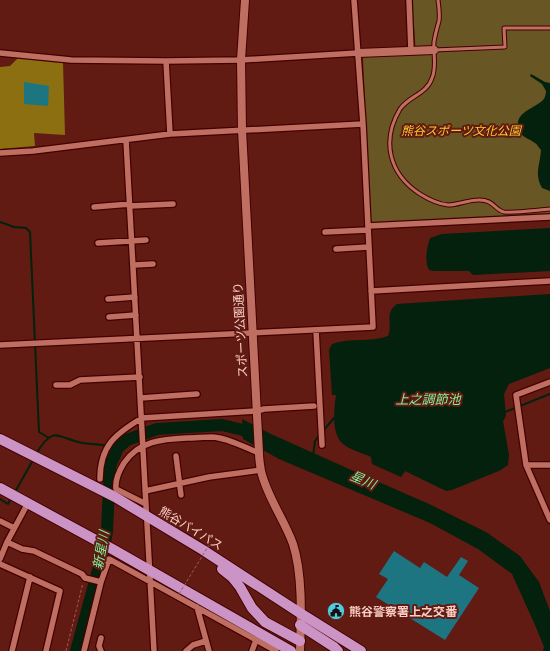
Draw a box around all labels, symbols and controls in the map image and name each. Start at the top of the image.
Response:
park label: 熊谷スポーツ文化公園 [401,123,523,138]
street label: スポーツ公園通り [230,282,250,378]
water label: 上之調節池 [395,391,462,408]
water label: 星川 [348,467,380,494]
street label: 熊谷バイパス [156,503,226,553]
water label: 新星川 [89,527,113,571]
public building icon: 熊谷警察署上之交番 [326,601,346,621]
place label: 熊谷警察署上之交番 [349,604,458,619]

